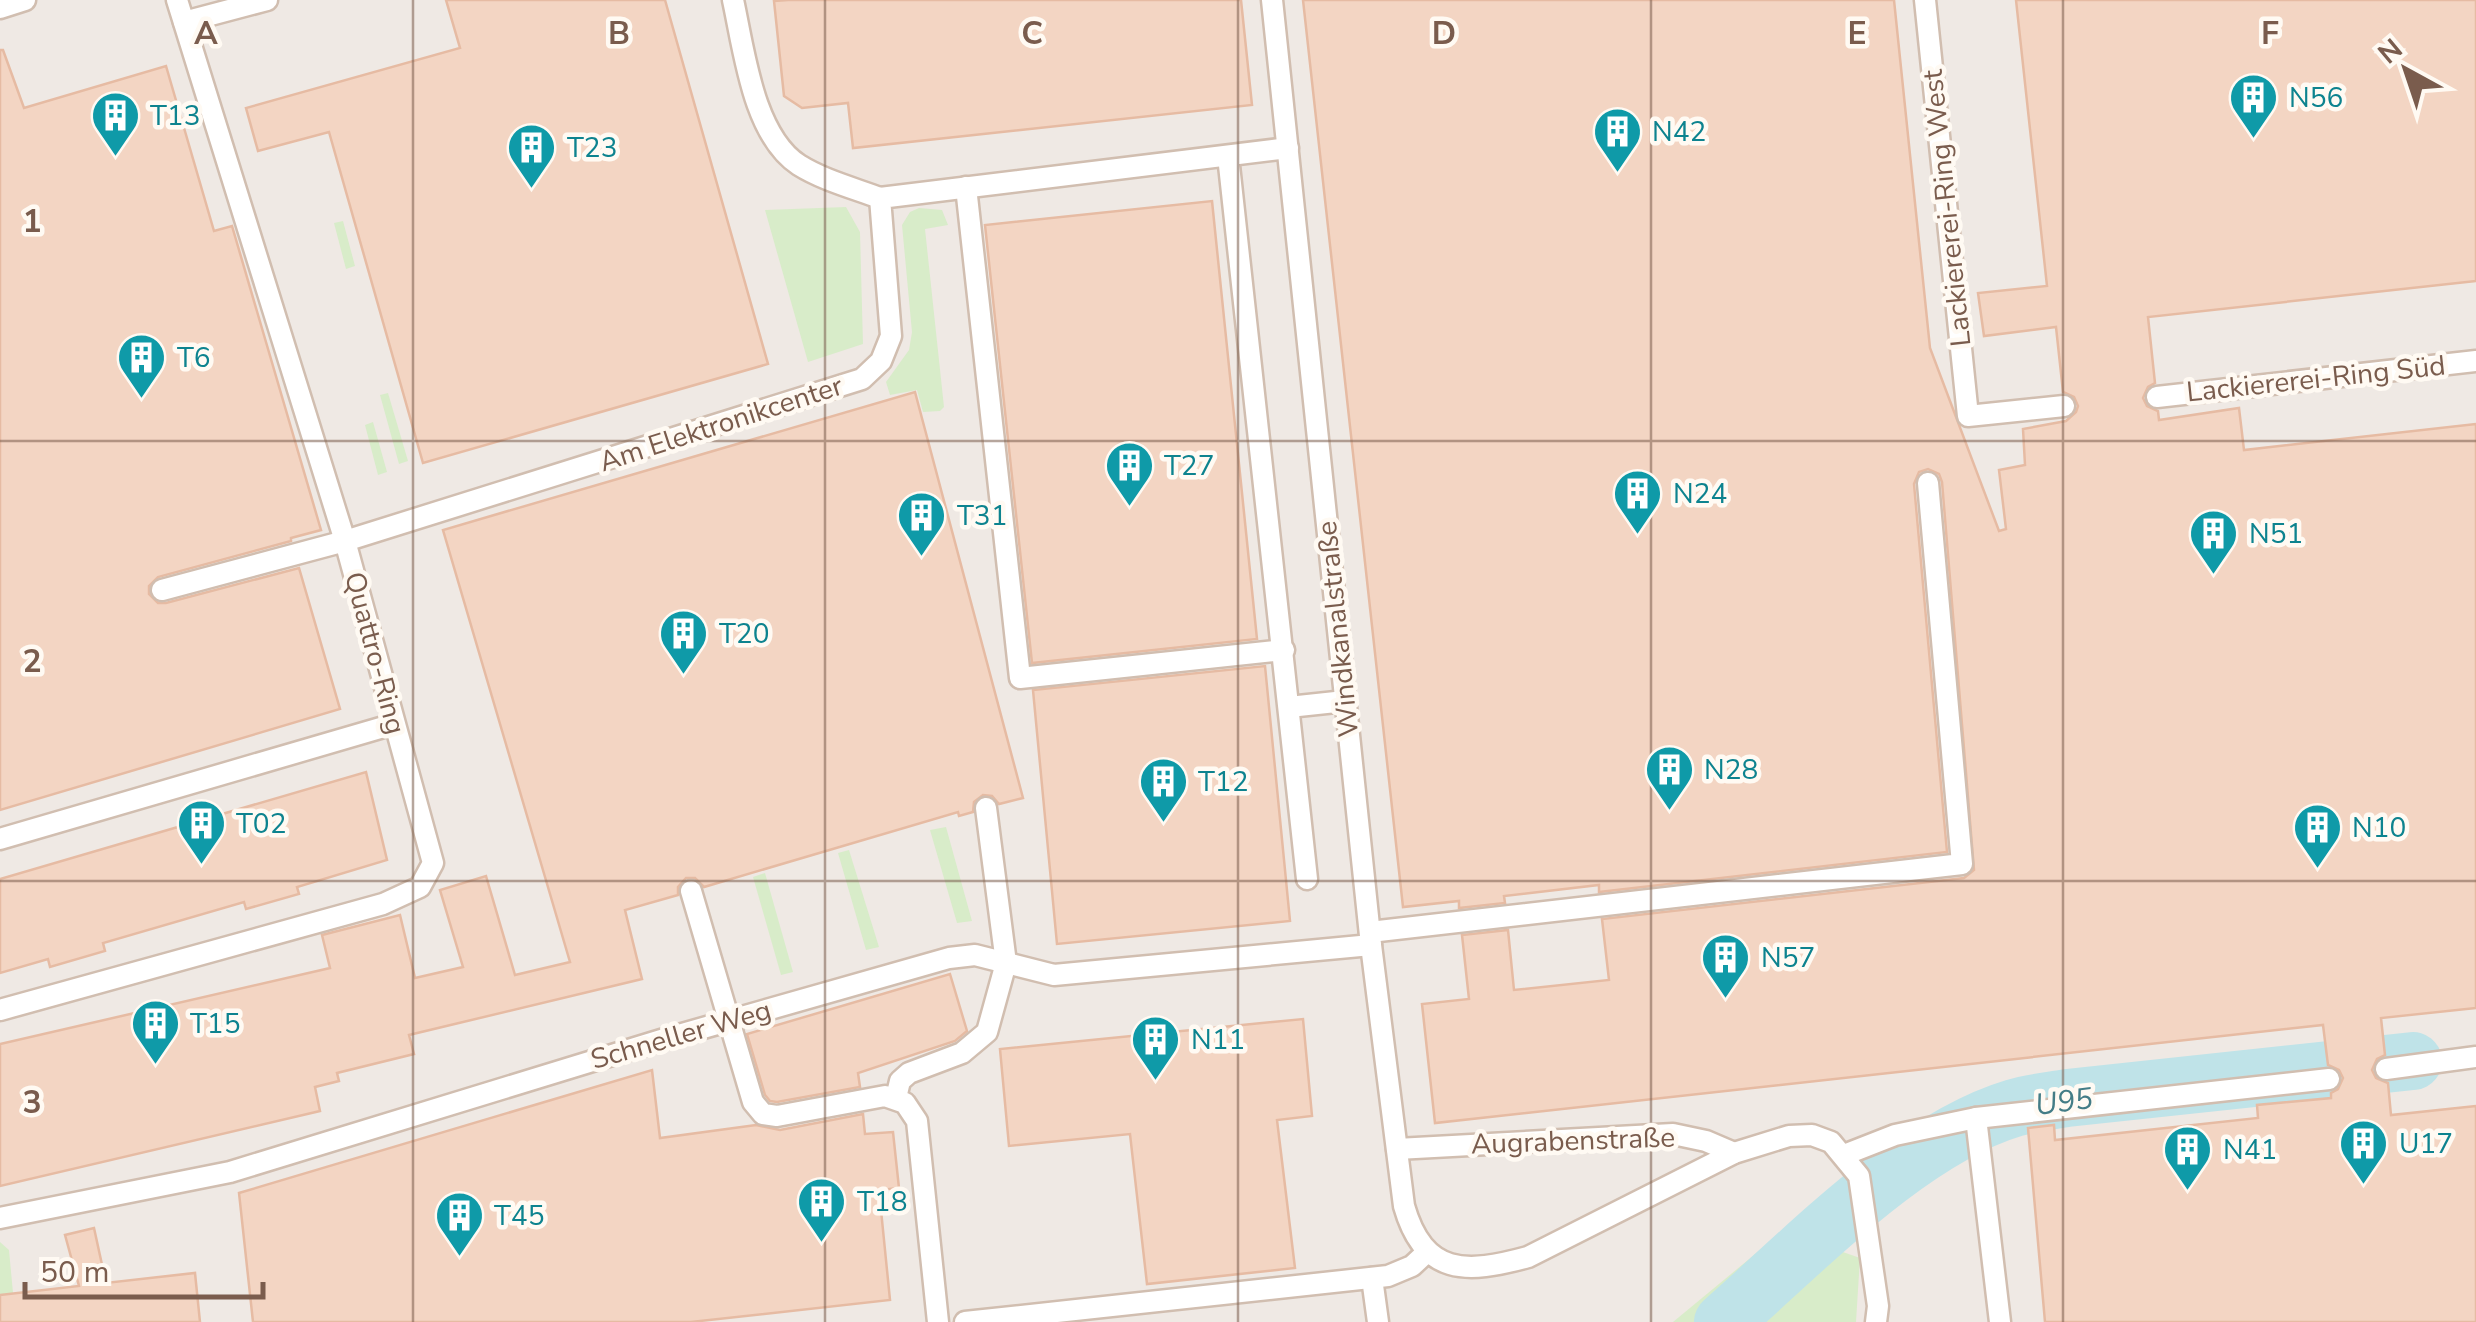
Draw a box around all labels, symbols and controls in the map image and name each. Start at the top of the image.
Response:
text: A [194,12,218,55]
text: B [608,12,630,55]
text: C [1021,12,1043,55]
text: D [1432,12,1456,55]
text: E [1847,12,1867,55]
text: F [2261,12,2279,55]
north arrow [2356,20,2456,120]
text: N [2370,30,2411,73]
street label: Lackiererei-Ring West [1914,67,1980,348]
building icon: N56 [2228,72,2280,140]
place label: N56 [2289,79,2343,117]
building icon: T13 [89,90,141,158]
place label: T13 [150,97,200,135]
building icon: N42 [1591,106,1643,174]
place label: N42 [1652,113,1706,151]
building icon: T23 [506,122,558,190]
place label: T23 [567,129,617,167]
text: 1 [22,200,42,243]
building icon: T6 [116,332,168,400]
place label: T6 [177,339,211,377]
street label: Lackiererei-Ring Süd [2185,347,2447,411]
street label: Am Elektronikcenter [594,367,848,481]
building icon: T27 [1103,440,1155,508]
place label: T27 [1164,447,1214,485]
building icon: N24 [1612,468,1664,536]
place label: N24 [1673,475,1727,513]
building icon: T31 [896,490,948,558]
place label: T31 [957,497,1007,535]
building icon: N51 [2188,508,2240,576]
place label: N51 [2249,515,2303,553]
street label: Windkanalstraße [1308,519,1368,739]
street label: Quattro-Ring [335,568,415,738]
building icon: T20 [658,608,710,676]
place label: T20 [719,615,769,653]
text: 2 [22,640,42,683]
building icon: N28 [1643,744,1695,812]
place label: N28 [1704,751,1758,789]
building icon: T12 [1137,756,1189,824]
place label: T12 [1198,763,1248,801]
building icon: T02 [175,798,227,866]
building icon: N10 [2291,802,2343,870]
place label: T02 [236,805,286,843]
place label: N10 [2352,809,2406,847]
building icon: N57 [1700,932,1752,1000]
place label: N57 [1761,939,1815,977]
street label: Schneller Weg [586,991,776,1079]
building icon: T15 [129,998,181,1066]
place label: T15 [190,1005,240,1043]
building icon: N11 [1130,1014,1182,1082]
place label: N11 [1191,1021,1245,1059]
water label: U95 [2033,1078,2095,1126]
text: 3 [22,1081,42,1124]
street label: Augrabenstraße [1470,1118,1676,1164]
building icon: U17 [2338,1118,2390,1186]
building icon: N41 [2162,1124,2214,1192]
place label: U17 [2399,1125,2453,1163]
place label: N41 [2223,1131,2277,1169]
building icon: T18 [796,1176,848,1244]
place label: T18 [857,1183,907,1221]
building icon: T45 [433,1190,485,1258]
place label: T45 [494,1197,544,1235]
scale bar [25,1237,262,1299]
text: 50 m [40,1252,109,1293]

